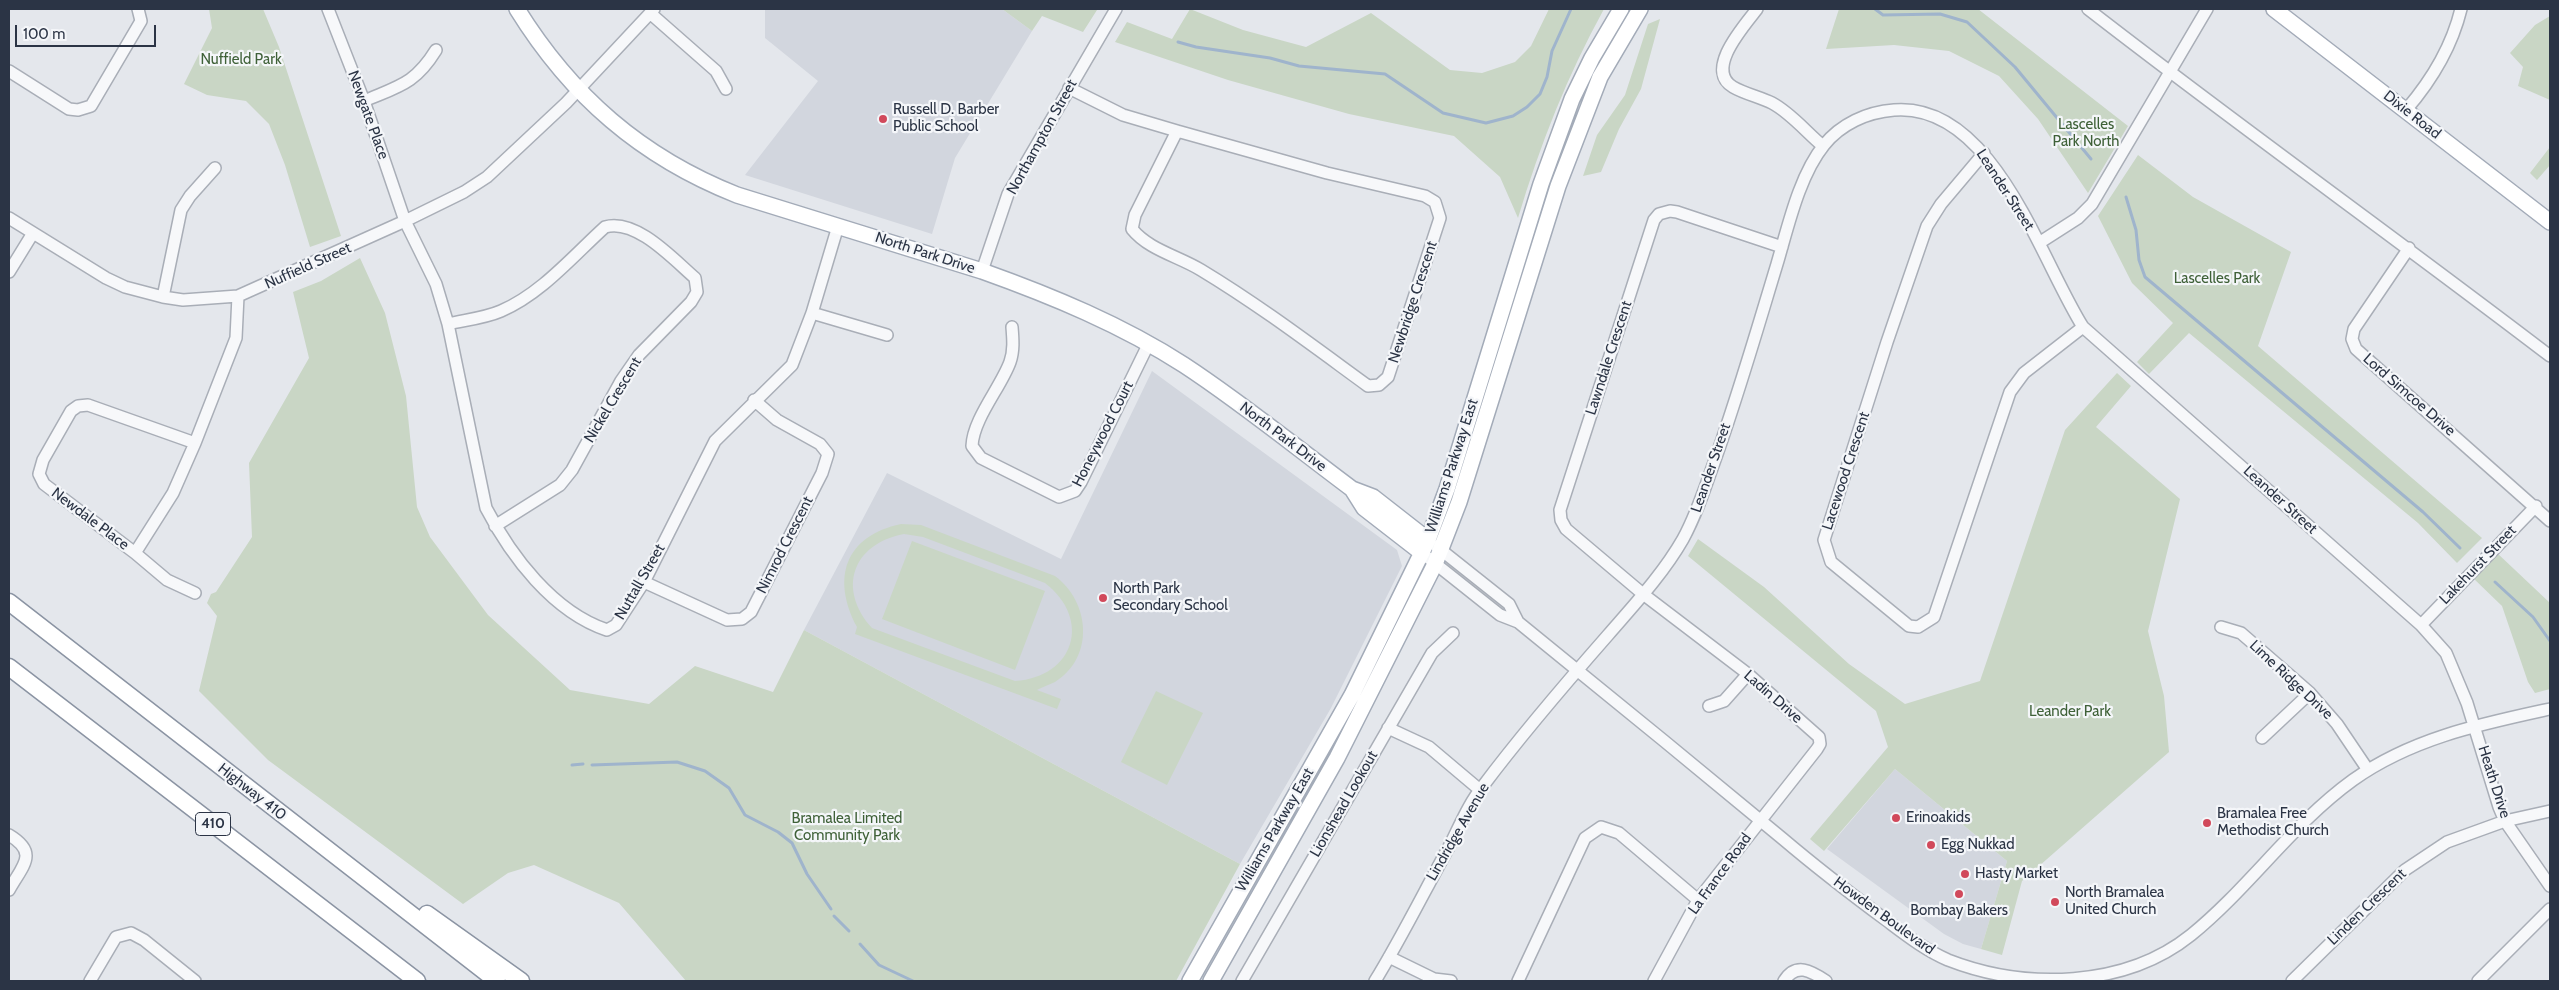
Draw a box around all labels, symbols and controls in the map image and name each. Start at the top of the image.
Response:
scale bar [18,15,159,47]
text: 100 m [23,25,65,43]
park label: Nuffield Park [200,51,282,69]
street label: Newgate Place [344,68,392,162]
street label: Northampton Street [1003,76,1081,198]
street label: Dixie Road [2380,87,2444,143]
place label: Russell D. Barber Public School [893,101,999,136]
marker: Russell D. Barber Public School [877,113,889,125]
park label: Lascelles Park North [2053,116,2119,151]
street label: Leander Street [1972,146,2038,234]
street label: North Park Drive [873,228,977,278]
street label: Nuffield Street [262,239,354,293]
street label: Newbridge Crescent [1385,239,1441,365]
park label: Lascelles Park [2174,270,2260,288]
street label: Lawndale Crescent [1582,299,1636,417]
street label: Lord Simcoe Drive [2359,350,2459,440]
street label: Nickel Crescent [580,354,646,446]
street label: Honeywood Court [1069,378,1137,490]
street label: Williams Parkway East [1422,397,1482,535]
street label: North Park Drive [1236,399,1330,475]
street label: Lacewood Crescent [1818,410,1874,532]
street label: Leander Street [1687,421,1735,515]
street label: Leander Street [2239,462,2321,538]
street label: Newdale Place [48,484,132,554]
street label: Nimrod Crescent [753,493,817,597]
street label: Lakehurst Street [2436,522,2520,608]
street label: Nuttall Street [611,541,669,623]
place label: North Park Secondary School [1113,580,1228,615]
marker: North Park Secondary School [1097,592,1109,604]
street label: Lime Ridge Drive [2246,637,2336,723]
street label: Ladin Drive [1740,667,1806,727]
park label: Leander Park [2029,703,2111,721]
street label: Heath Drive [2474,743,2514,821]
street label: Lionshead Lookout [1306,748,1382,860]
street label: Highway 410 [214,760,290,824]
street label: Williams Parkway East [1232,765,1318,895]
street label: Lindridge Avenue [1423,780,1493,884]
place label: Bramalea Free Methodist Church [2217,805,2329,840]
place label: Erinoakids [1906,809,1970,827]
park label: Bramalea Limited Community Park [792,810,902,845]
road number: 410 [196,812,230,836]
marker: Erinoakids [1890,812,1902,824]
marker: Bramalea Free Methodist Church [2201,817,2213,829]
street label: La France Road [1685,830,1755,918]
place label: Egg Nukkad [1941,836,2015,854]
marker: Egg Nukkad [1925,839,1937,851]
place label: Hasty Market [1975,865,2058,883]
street label: Linden Crescent [2324,865,2410,949]
marker: Hasty Market [1959,868,1971,880]
street label: Howden Boulevard [1830,873,1938,959]
place label: North Bramalea United Church [2065,884,2164,919]
marker: Bombay Bakers [1953,888,1965,900]
marker: North Bramalea United Church [2049,896,2061,908]
place label: Bombay Bakers [1910,902,2008,920]

